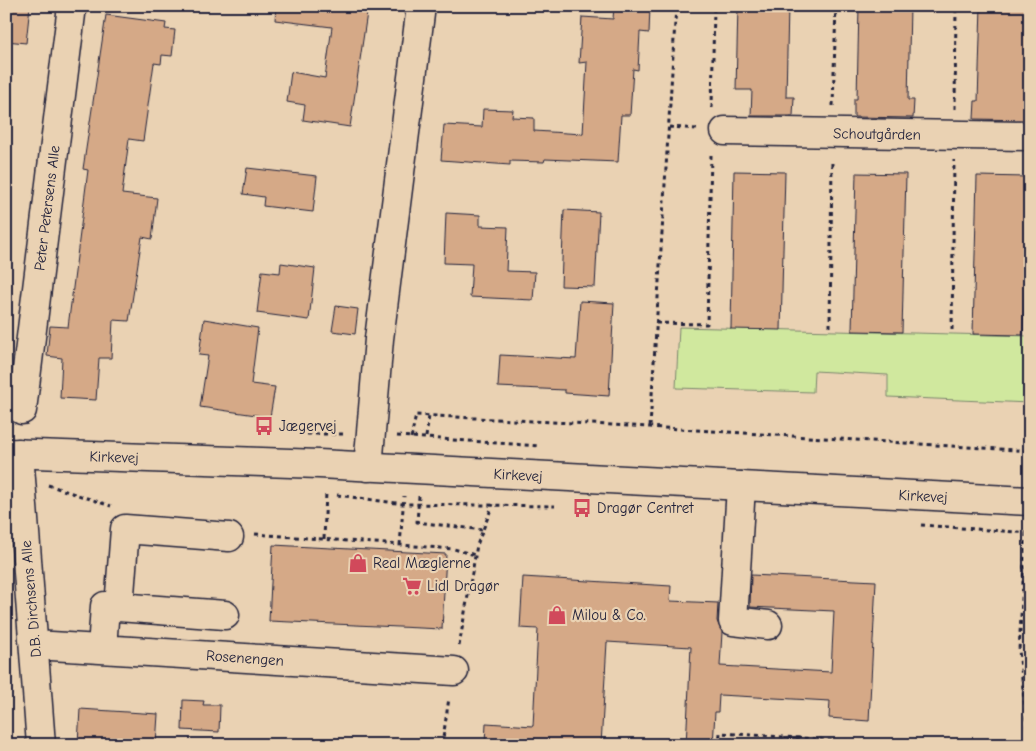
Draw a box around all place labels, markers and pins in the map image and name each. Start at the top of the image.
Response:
bus stop icon: Jægervej [253,415,275,437]
place label: Jægervej [279,417,337,435]
bus stop icon: Dragør Centret [571,497,593,519]
place label: Dragør Centret [597,499,694,517]
shop icon: Real Mæglerne [347,552,369,574]
place label: Real Mæglerne [373,554,471,572]
supermarket icon: Lidl Dragør [401,575,423,597]
place label: Lidl Dragør [427,577,499,595]
shop icon: Milou & Co. [546,604,568,626]
place label: Milou & Co. [572,606,646,624]

